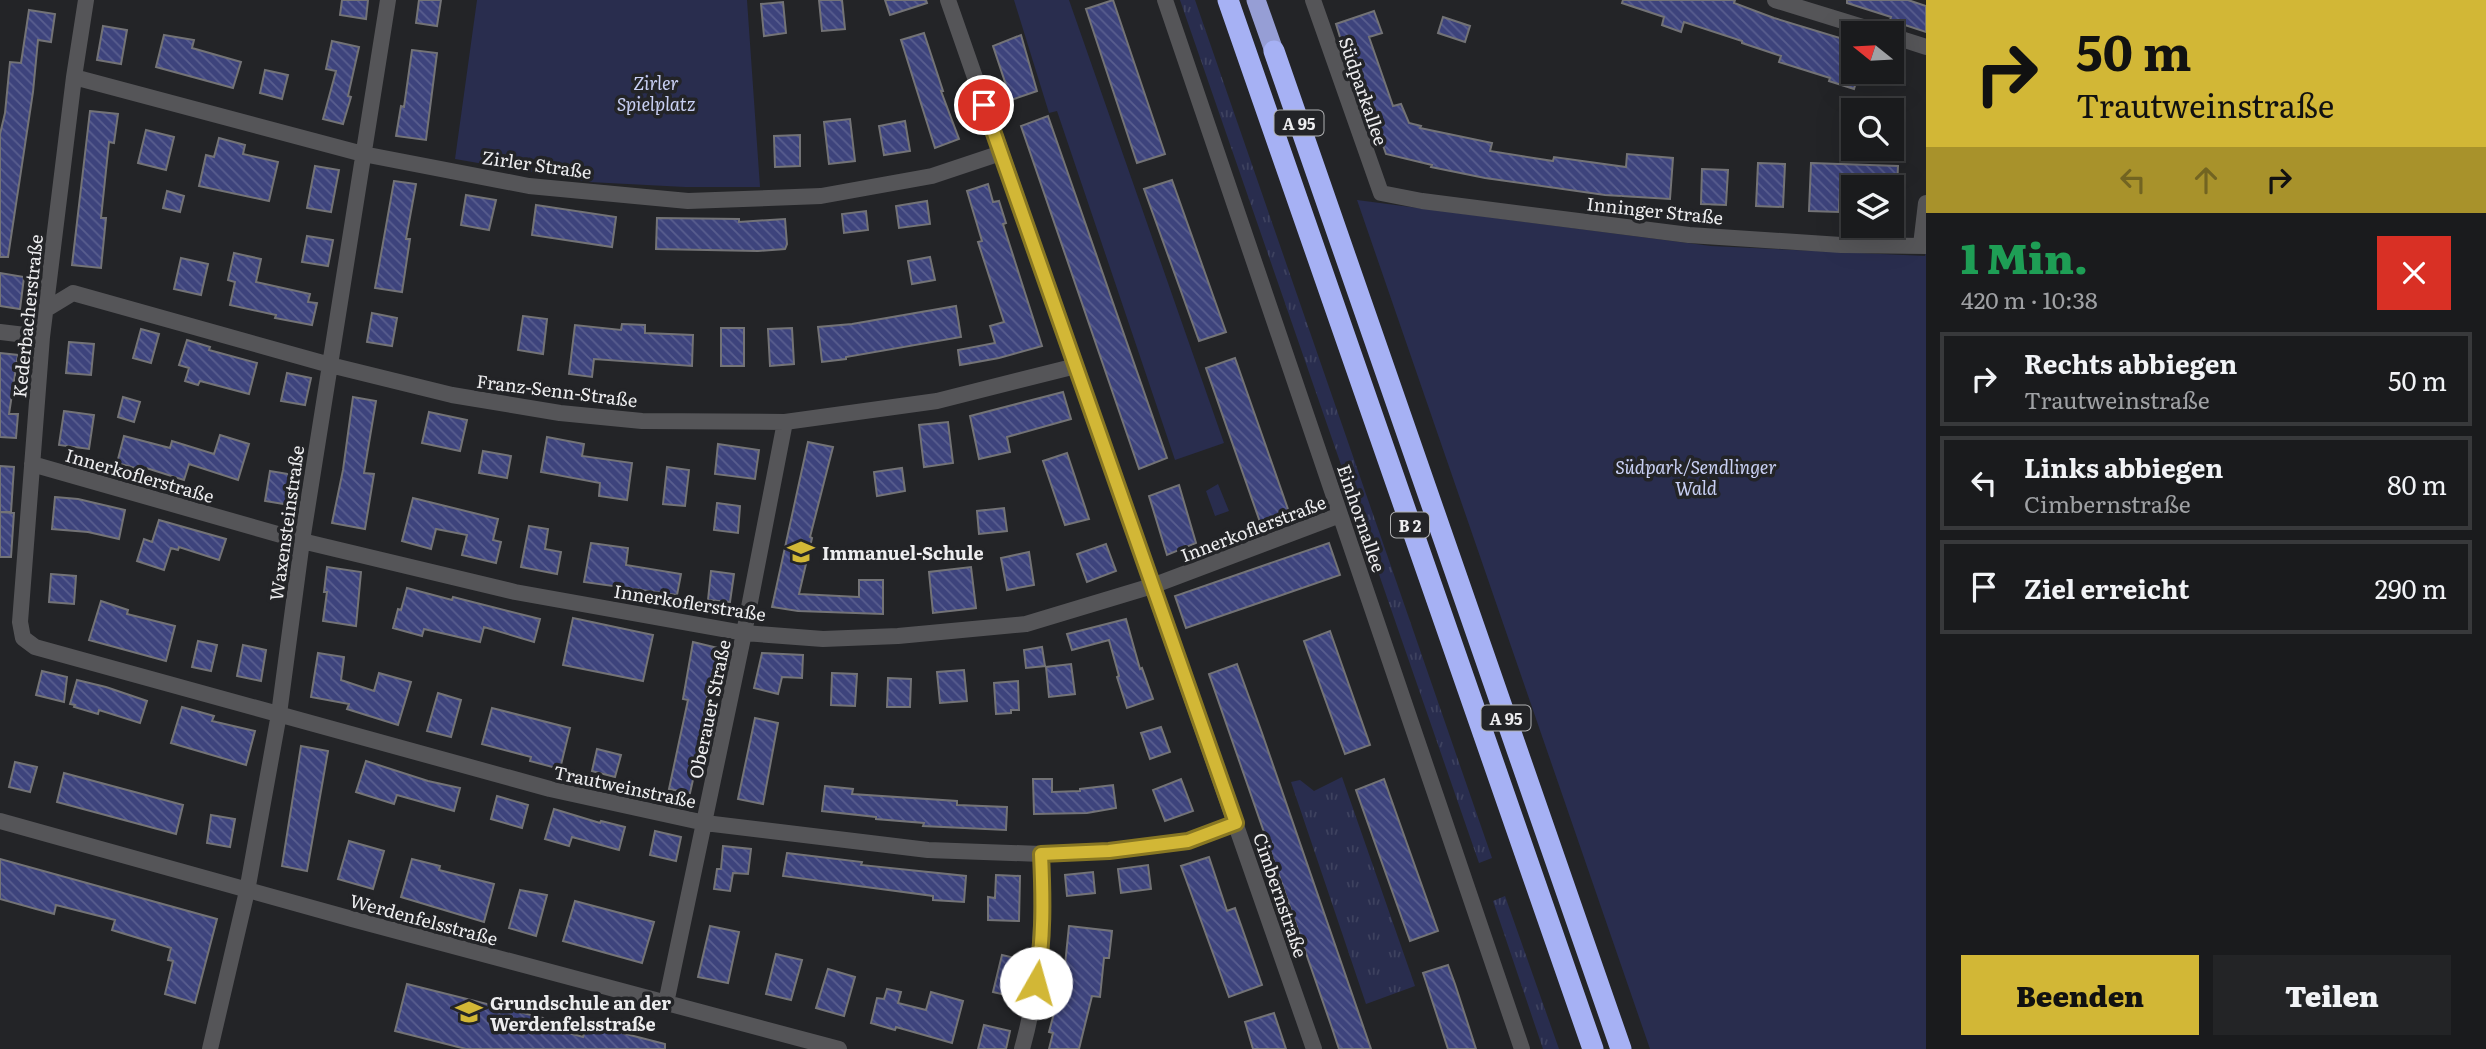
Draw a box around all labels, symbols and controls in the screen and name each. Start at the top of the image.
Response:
text: 50 m [2076,13,2192,86]
north arrow [1841,21,1904,84]
map controls [1841,21,1904,238]
icon: right [1961,28,2052,119]
street label: Südparkallee [1333,33,1395,149]
park label: Zirler Spielplatz [617,69,696,117]
pin [954,75,1014,135]
text: Trautweinstraße [2076,80,2334,128]
icon: arrive [965,86,1003,124]
button: search [1841,98,1904,161]
road number: A 95 [1274,111,1324,136]
street label: Zirler Straße [480,143,594,185]
icon: left [2114,161,2152,199]
icon: ahead [2187,161,2225,199]
icon: right [2260,161,2298,199]
button: layers [1841,175,1904,238]
street label: Inninger Straße [1585,189,1725,231]
text: 1 Min. [1961,225,2088,287]
street label: Kederbacherstraße [5,233,49,399]
button: close [2377,236,2451,310]
text: 420 m · 10:38 [1961,282,2098,316]
text: Rechts abbiegen [2024,343,2237,382]
icon: right [1965,360,2003,398]
text: 50 m [2388,360,2447,399]
street label: Franz-Senn-Straße [475,367,639,413]
text: Trautweinstraße [2024,382,2210,416]
street label: Innerkoflerstraße [62,441,218,509]
street label: Waxensteinstraße [262,444,310,602]
text: Links abbiegen [2024,447,2223,486]
park label: Südpark/Sendlinger Wald [1615,453,1777,501]
street label: Einhornallee [1331,461,1393,575]
icon: left [1965,464,2003,502]
text: 80 m [2387,464,2447,503]
text: Cimbernstraße [2024,486,2191,520]
street label: Innerkoflerstraße [1176,488,1330,568]
road number: B 2 [1391,512,1429,538]
school or university icon: Immanuel-Schule [786,537,816,567]
place label: Immanuel-Schule [822,539,984,566]
icon: arrive [1965,568,2003,606]
text: Ziel erreicht [2024,568,2189,607]
text: 290 m [2375,568,2447,607]
street label: Innerkoflerstraße [612,577,768,627]
street label: Oberauer Straße [681,637,737,781]
road number: A 95 [1482,706,1530,730]
street label: Trautweinstraße [551,758,699,814]
street label: Cimbernstraße [1247,829,1315,961]
street label: Werdenfelsstraße [347,886,501,952]
position arrow [999,946,1073,1020]
button: Beenden [1961,955,2199,1035]
button: Teilen [2213,955,2451,1035]
place label: Grundschule an der Werdenfelsstraße [490,989,671,1037]
school or university icon: Grundschule an der Werdenfelsstraße [454,997,484,1027]

